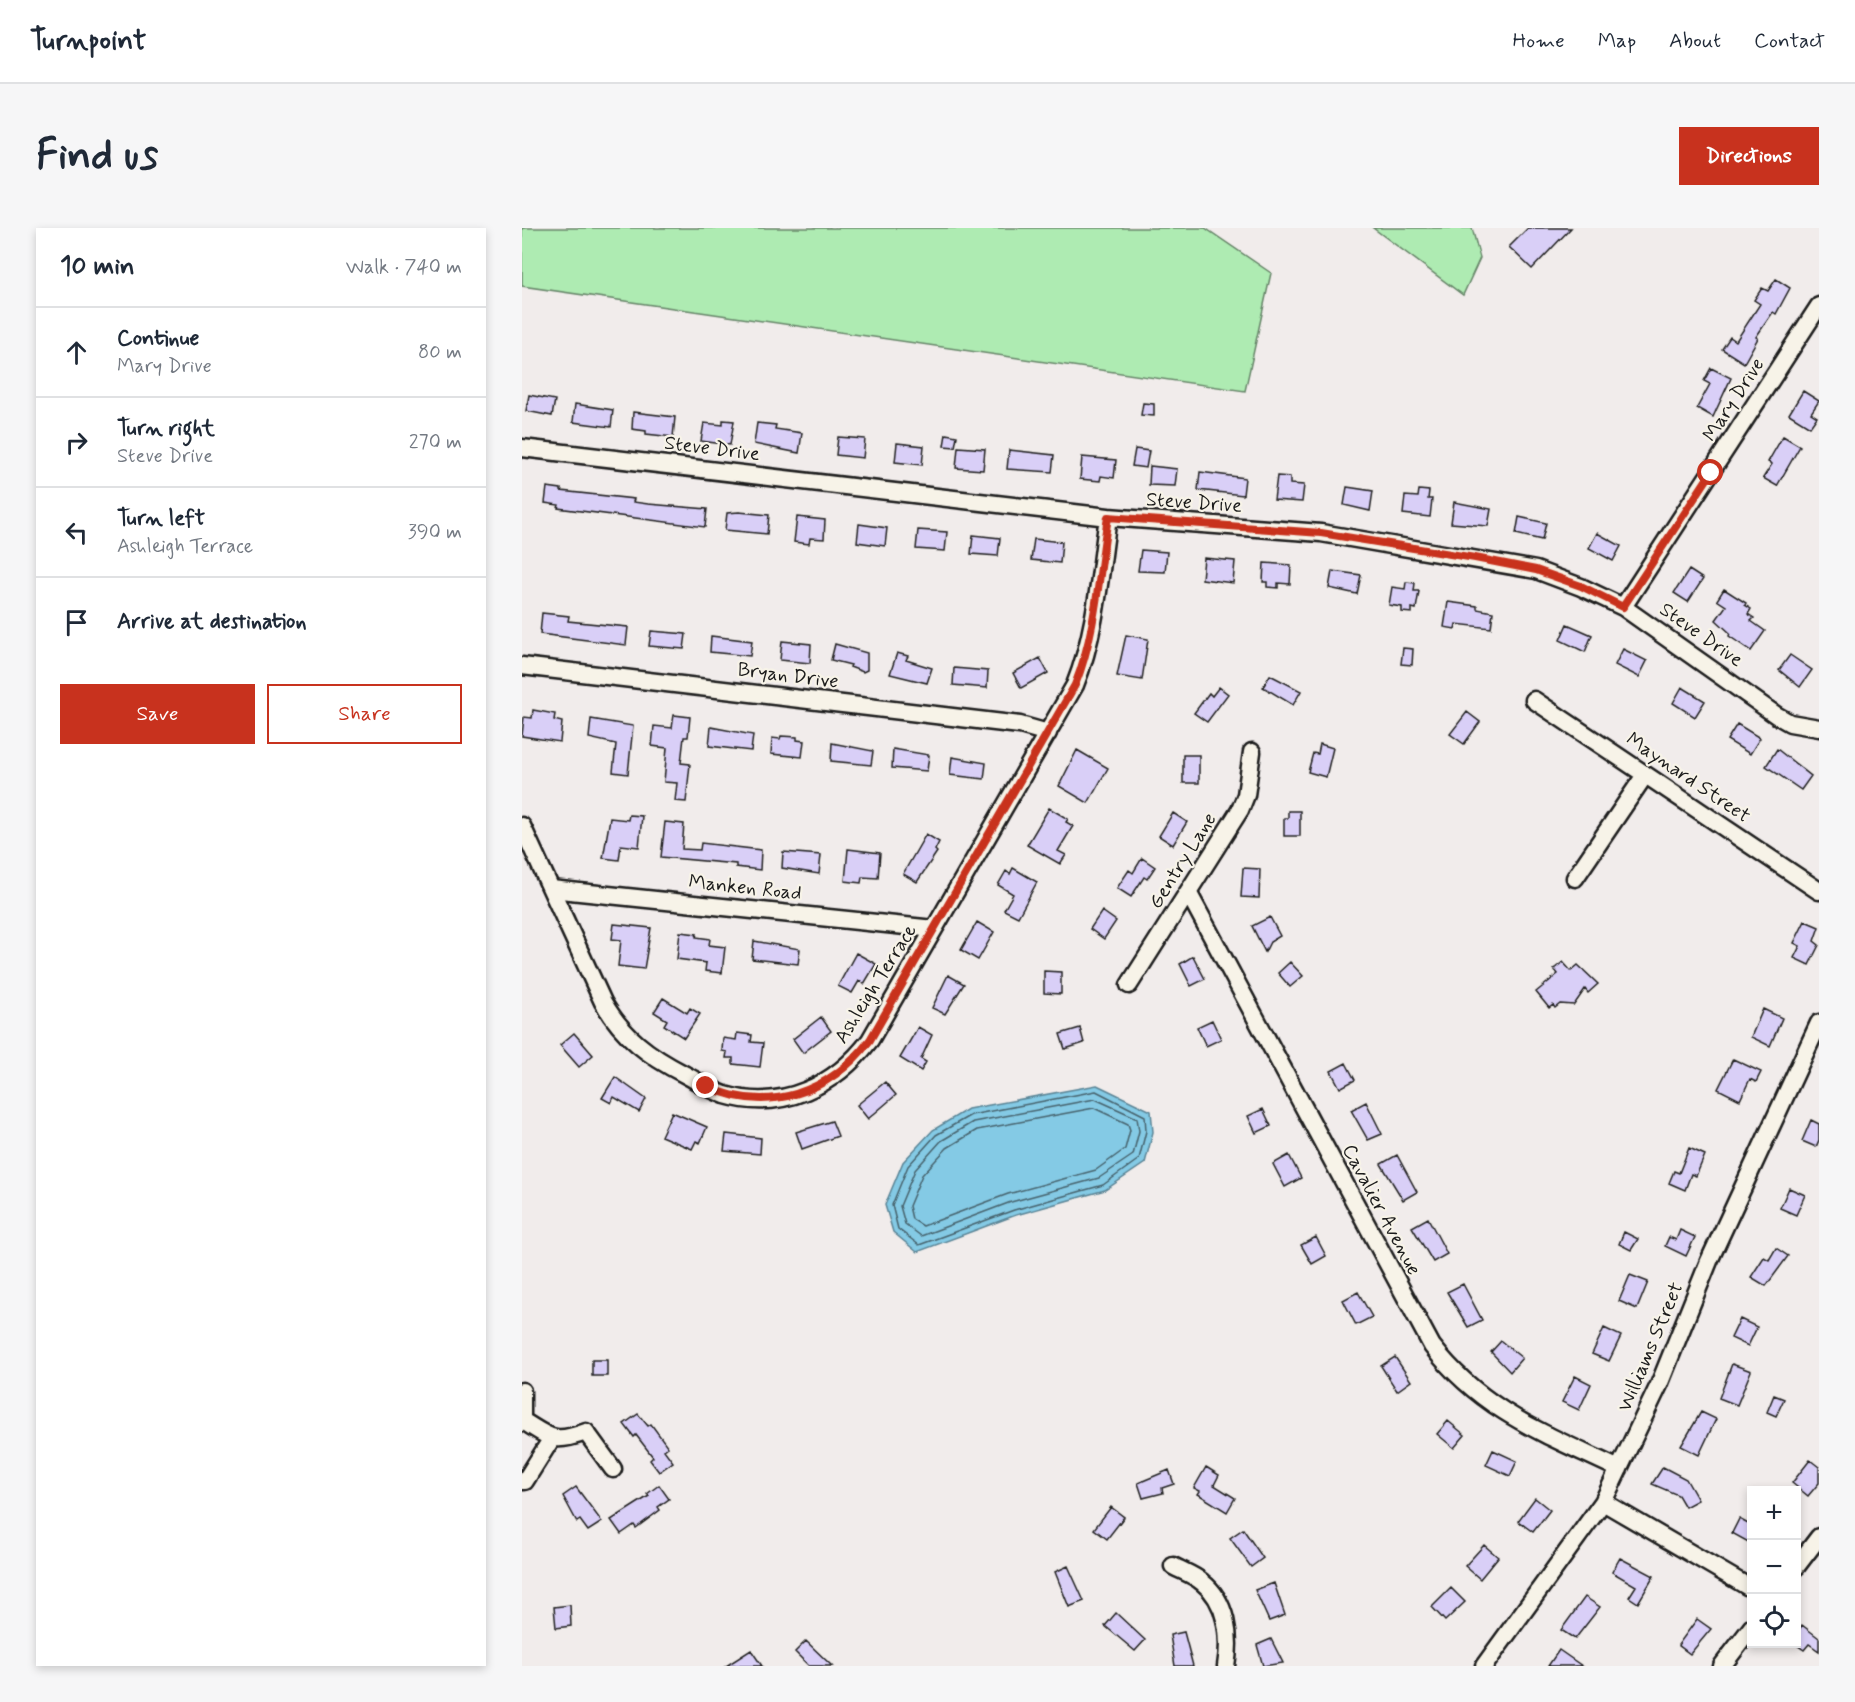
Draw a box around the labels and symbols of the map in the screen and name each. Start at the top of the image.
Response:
street label: Mary Drive [1697,353,1771,447]
street label: Steve Drive [663,430,761,468]
route start [1697,459,1723,485]
street label: Steve Drive [1145,486,1243,520]
street label: Steve Drive [1654,596,1748,674]
street label: Bryan Drive [736,656,840,696]
street label: Maynard Street [1620,726,1756,830]
street label: Gentry Lane [1143,808,1223,914]
street label: Manken Road [687,869,803,907]
street label: Ashleigh Terrace [828,919,924,1049]
route end [692,1072,718,1098]
street label: Cavalier Avenue [1335,1140,1427,1280]
street label: Williams Street [1612,1278,1690,1416]

